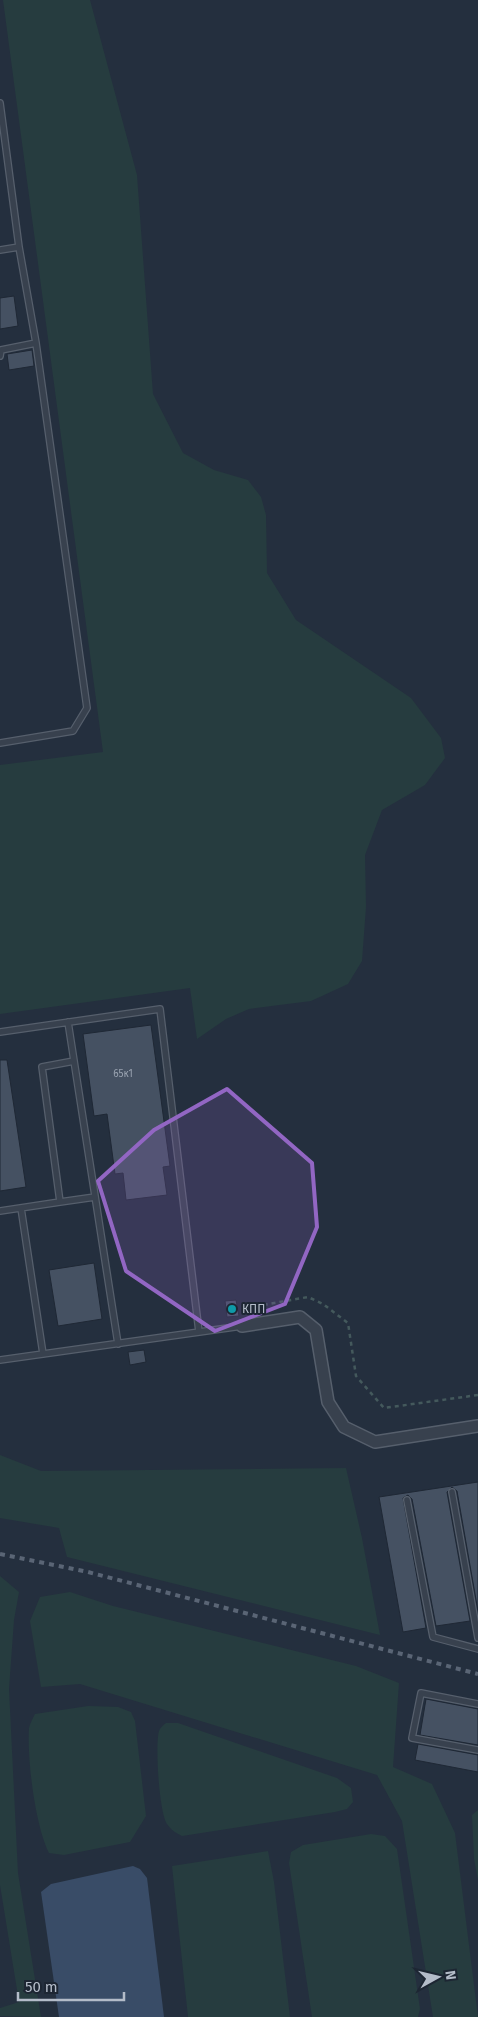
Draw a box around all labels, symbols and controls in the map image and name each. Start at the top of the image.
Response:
house number: 65к1 [113,1068,133,1080]
place label: КПП [242,1302,265,1316]
marker: КПП [226,1303,238,1315]
north arrow [413,1952,463,2002]
text: N [441,1969,459,1981]
scale bar [18,1970,124,2002]
text: 50 m [25,1978,58,1996]

